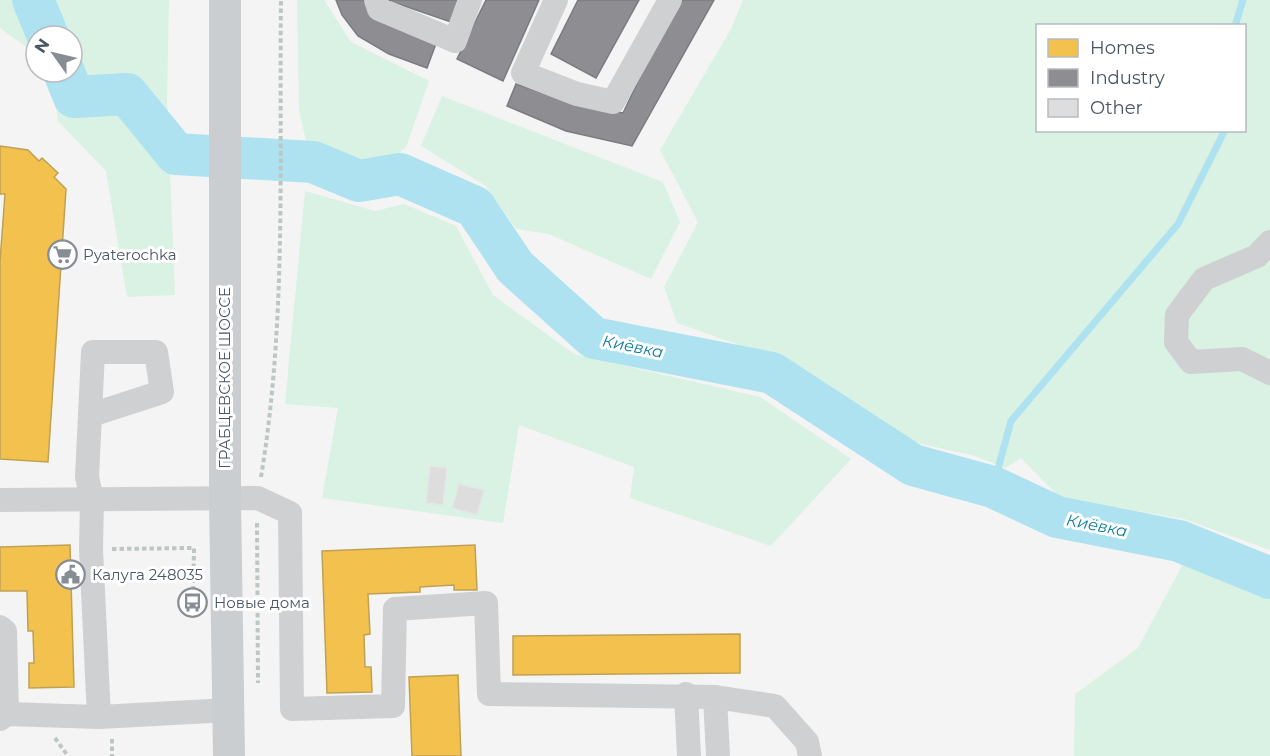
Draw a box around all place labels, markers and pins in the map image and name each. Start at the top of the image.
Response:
supermarket icon: Pyaterochka [46,239,78,271]
place label: Pyaterochka [83,245,177,264]
public building icon: Калуга 248035 [55,559,87,591]
place label: Калуга 248035 [92,565,203,584]
bus stop icon: Новые дома [177,587,209,619]
place label: Новые дома [214,593,310,612]

